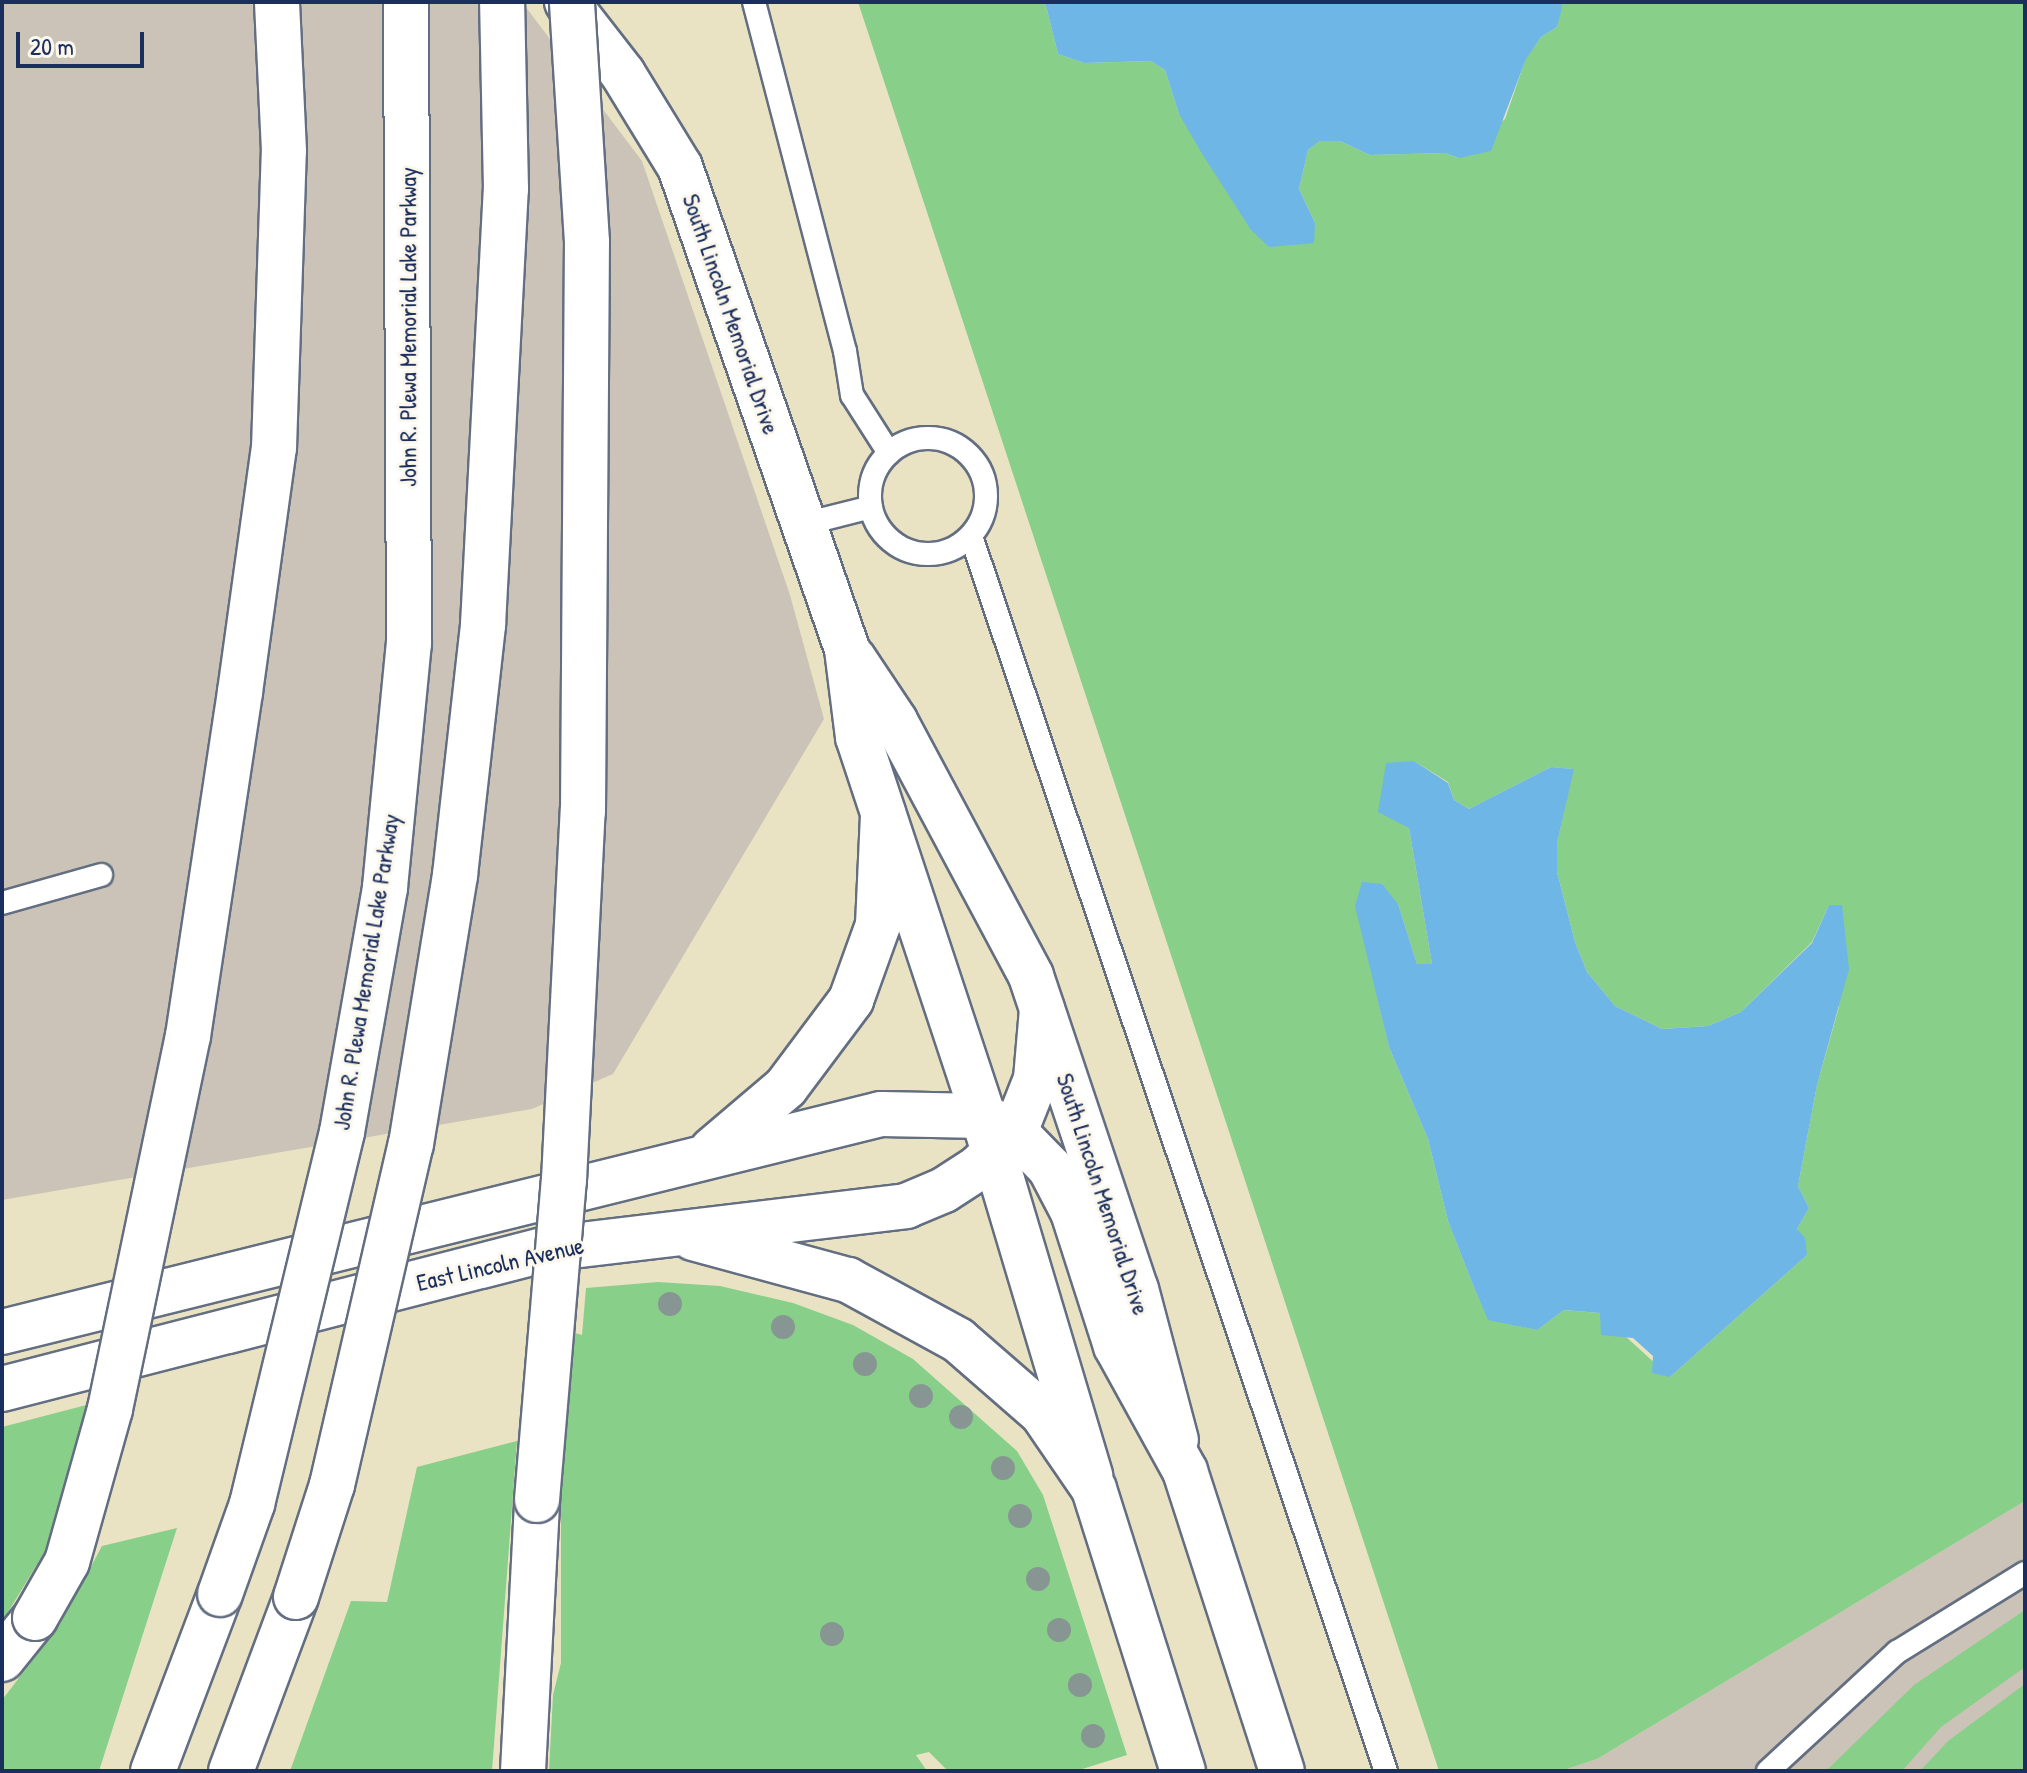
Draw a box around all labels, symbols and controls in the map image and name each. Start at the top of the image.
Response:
scale bar [20,16,148,66]
text: 20 m [30,30,74,62]
street label: John R. Plewa Memorial Lake Parkway [394,167,422,487]
street label: South Lincoln Memorial Drive [676,190,786,438]
street label: John R. Plewa Memorial Lake Parkway [327,812,405,1132]
street label: South Lincoln Memorial Drive [1050,1070,1156,1318]
street label: East Lincoln Avenue [414,1231,586,1297]

